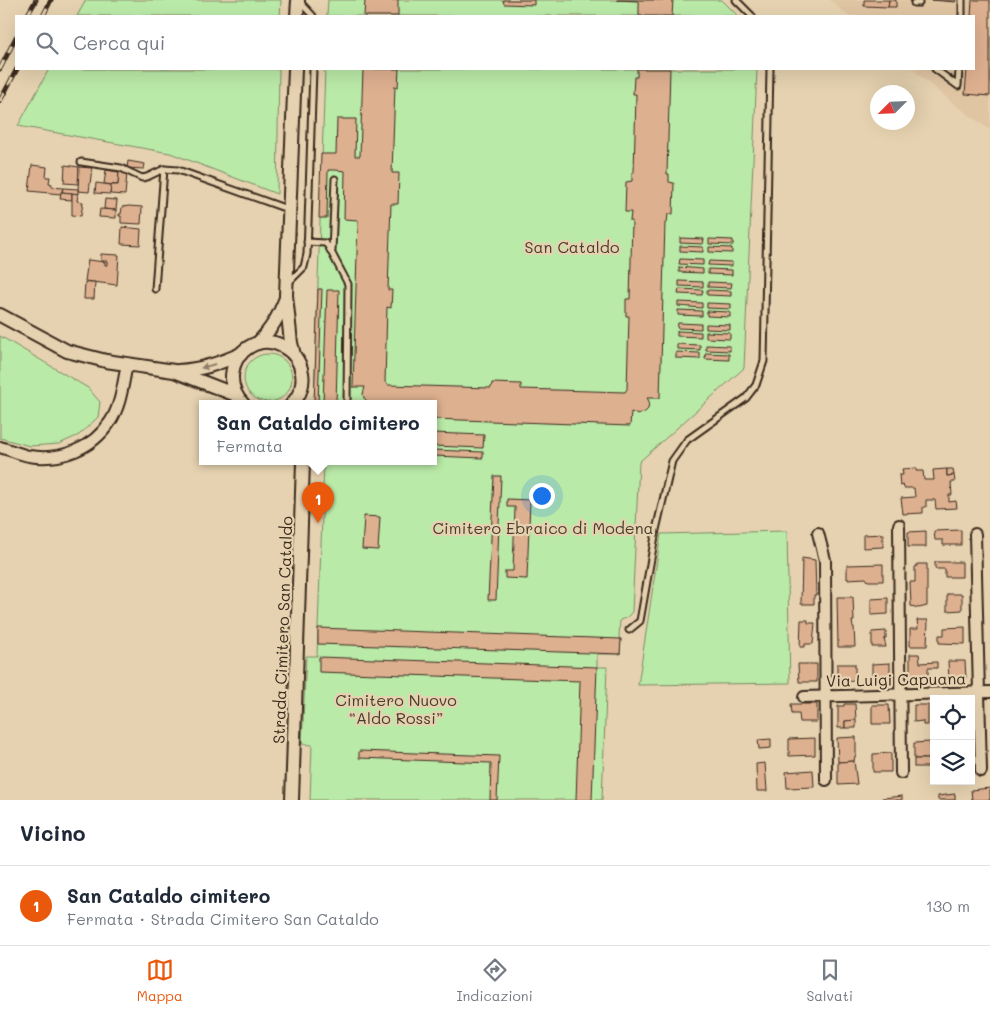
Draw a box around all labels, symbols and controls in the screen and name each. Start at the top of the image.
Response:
search box [15,15,975,70]
icon: search [33,29,61,57]
text: Cerca qui [73,30,165,55]
north arrow [870,85,915,130]
park label: San Cataldo [524,236,620,257]
one-way arrow [200,363,215,371]
popup [199,400,437,465]
text: San Cataldo cimitero [216,410,420,435]
text: Fermata [216,435,283,456]
pin: 1 [302,482,334,523]
your location [529,483,555,509]
street label: Strada Cimitero San Cataldo [268,516,296,744]
park label: Cimitero Ebraico di Modena [432,517,654,538]
street label: Via Luigi Capuana [826,667,966,691]
park label: Cimitero Nuovo “Aldo Rossi” [335,689,457,728]
map controls [930,695,975,785]
button: locate [930,695,975,740]
button: layers [930,740,975,785]
text: Vicino [20,819,85,846]
text: San Cataldo cimitero [67,883,270,908]
text: 1 [32,895,40,916]
text: 130 m [926,895,970,916]
text: Fermata · Strada Cimitero San Cataldo [67,908,379,929]
tab: Mappa [137,956,183,1005]
tab: Indicazioni [456,956,533,1005]
tab: Salvati [806,956,853,1005]

